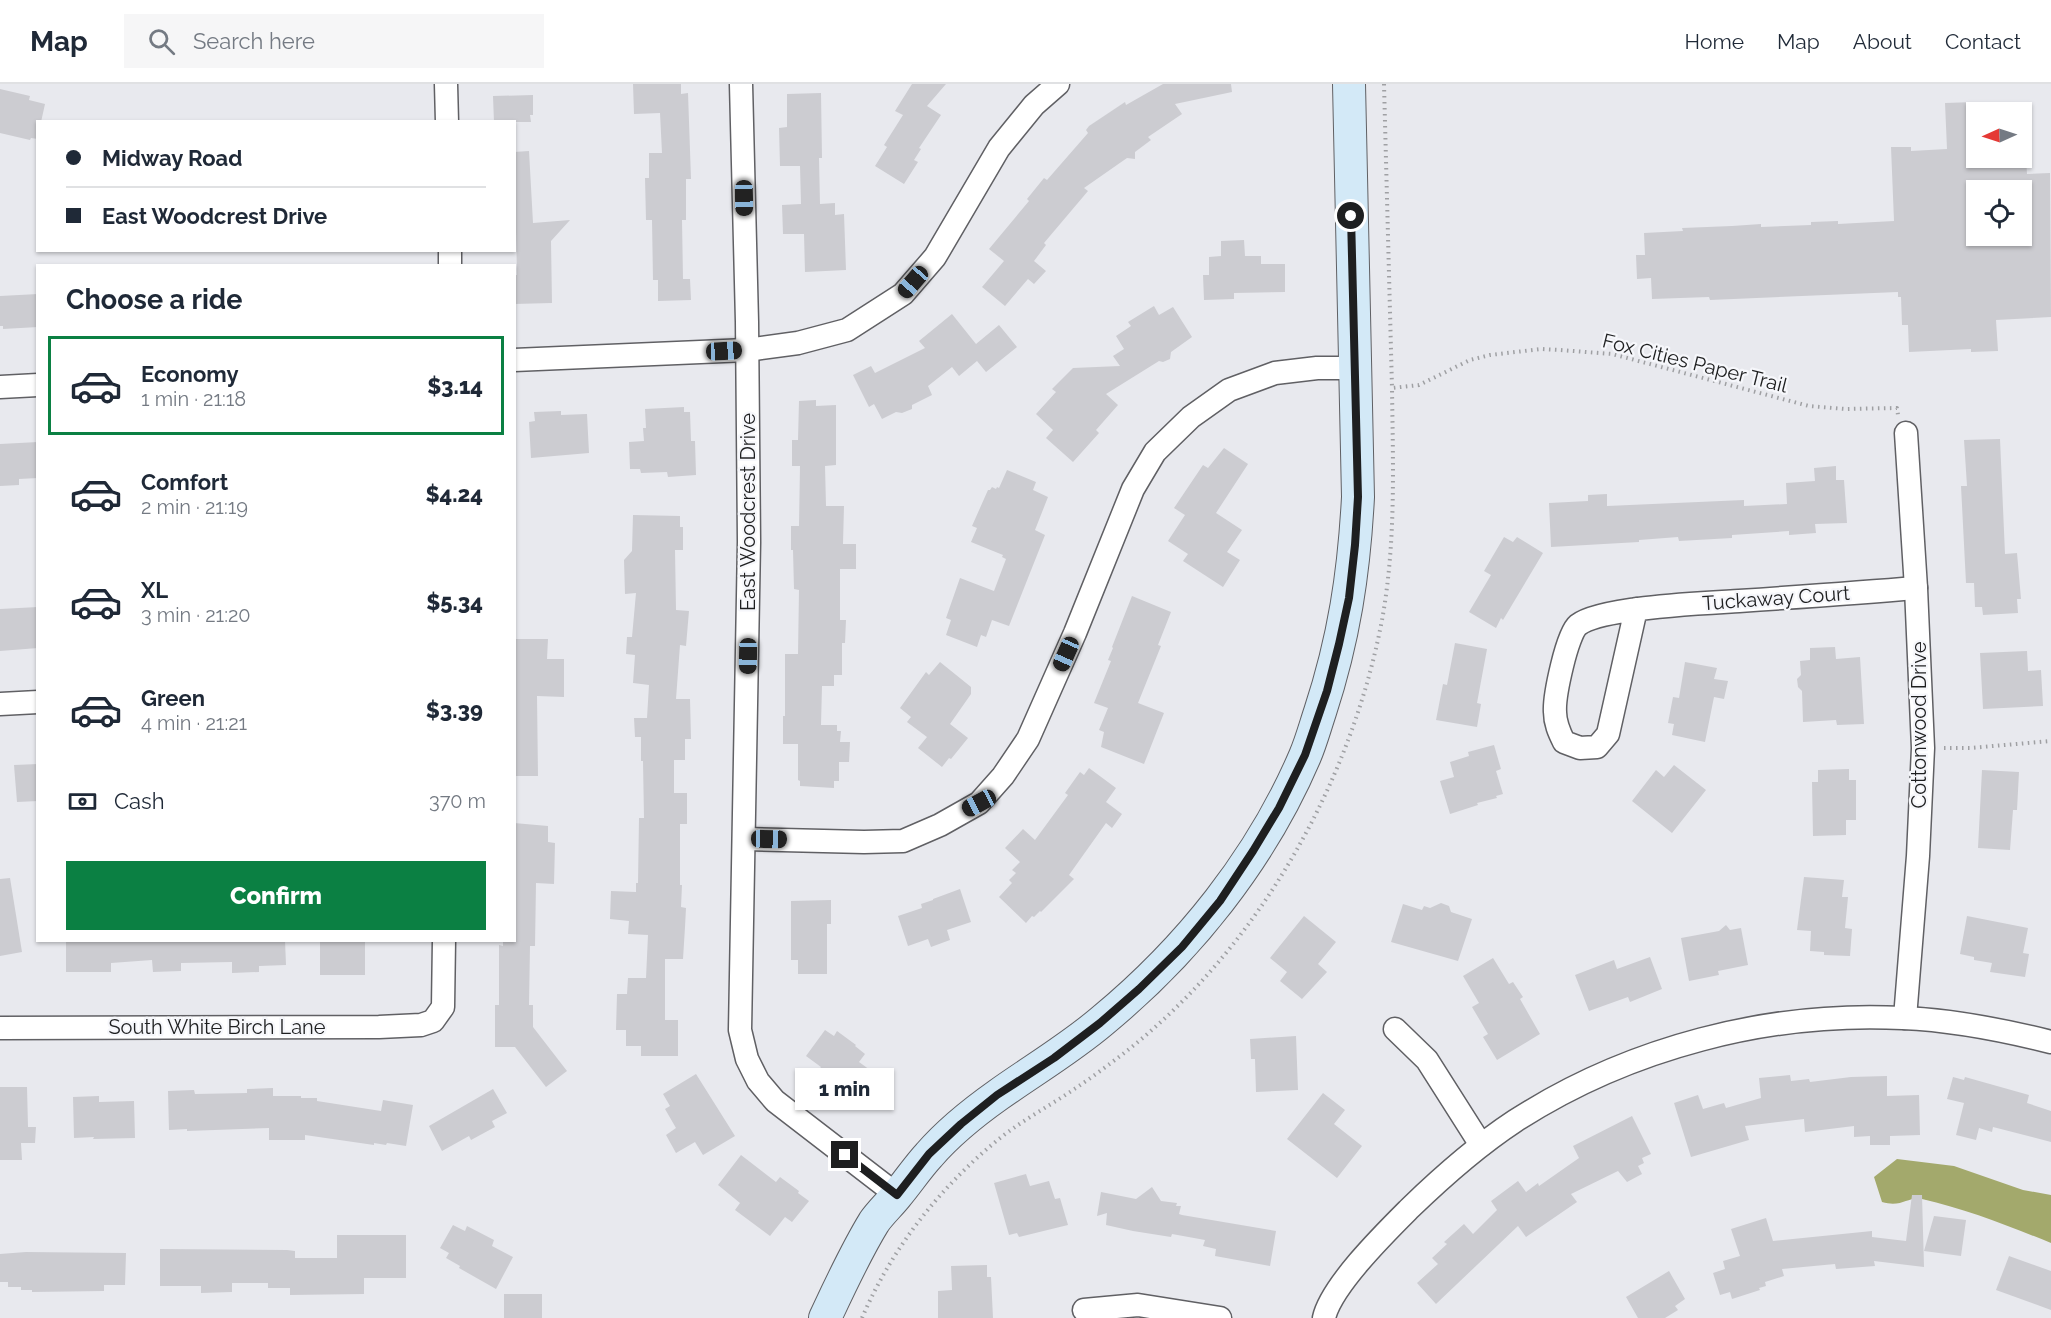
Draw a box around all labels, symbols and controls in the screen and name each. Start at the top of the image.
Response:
search box [124,14,544,68]
text: Map [30,25,88,58]
icon: search [145,25,178,58]
text: Search here [193,28,315,54]
text: Home [1685,29,1744,54]
text: Map [1777,29,1820,54]
text: About [1853,29,1912,54]
text: Contact [1945,29,2021,54]
north arrow [1966,102,2032,168]
map controls [1966,102,2032,246]
text: Midway Road [102,145,242,171]
car [735,180,753,216]
button: locate [1966,180,2032,246]
route start [1337,202,1364,229]
text: East Woodcrest Drive [102,203,327,229]
car [894,263,932,301]
text: Choose a ride [66,284,242,315]
street label: Fox Cities Paper Trail [1600,328,1791,398]
car [706,341,742,361]
icon: car [69,359,123,413]
text: Economy [141,361,239,387]
text: $3.14 [427,373,483,399]
text: 1 min · 21:18 [141,387,246,411]
street label: East Woodcrest Drive [736,413,760,611]
icon: car [69,467,123,521]
text: Comfort [141,469,228,495]
text: $4.24 [425,481,483,507]
text: 2 min · 21:19 [141,495,248,519]
icon: car [69,575,123,629]
text: XL [141,577,168,603]
street label: Tuckaway Court [1701,581,1851,615]
text: $5.34 [426,589,483,615]
text: 3 min · 21:20 [141,603,251,627]
car [1050,634,1082,674]
car [739,638,757,674]
street label: Cottonwood Drive [1907,641,1931,809]
icon: car [69,683,123,737]
text: Green [141,685,205,711]
text: $3.39 [426,697,483,723]
text: 4 min · 21:21 [141,711,247,735]
icon: cash [66,785,99,818]
car [959,787,999,819]
text: Cash [114,788,165,814]
text: 370 m [429,789,486,813]
car [751,830,787,848]
button: Confirm [66,861,486,930]
street label: South White Birch Lane [108,1015,326,1039]
callout: 1 min [796,1068,894,1110]
text: 1 min [819,1077,870,1101]
route end [831,1141,858,1168]

